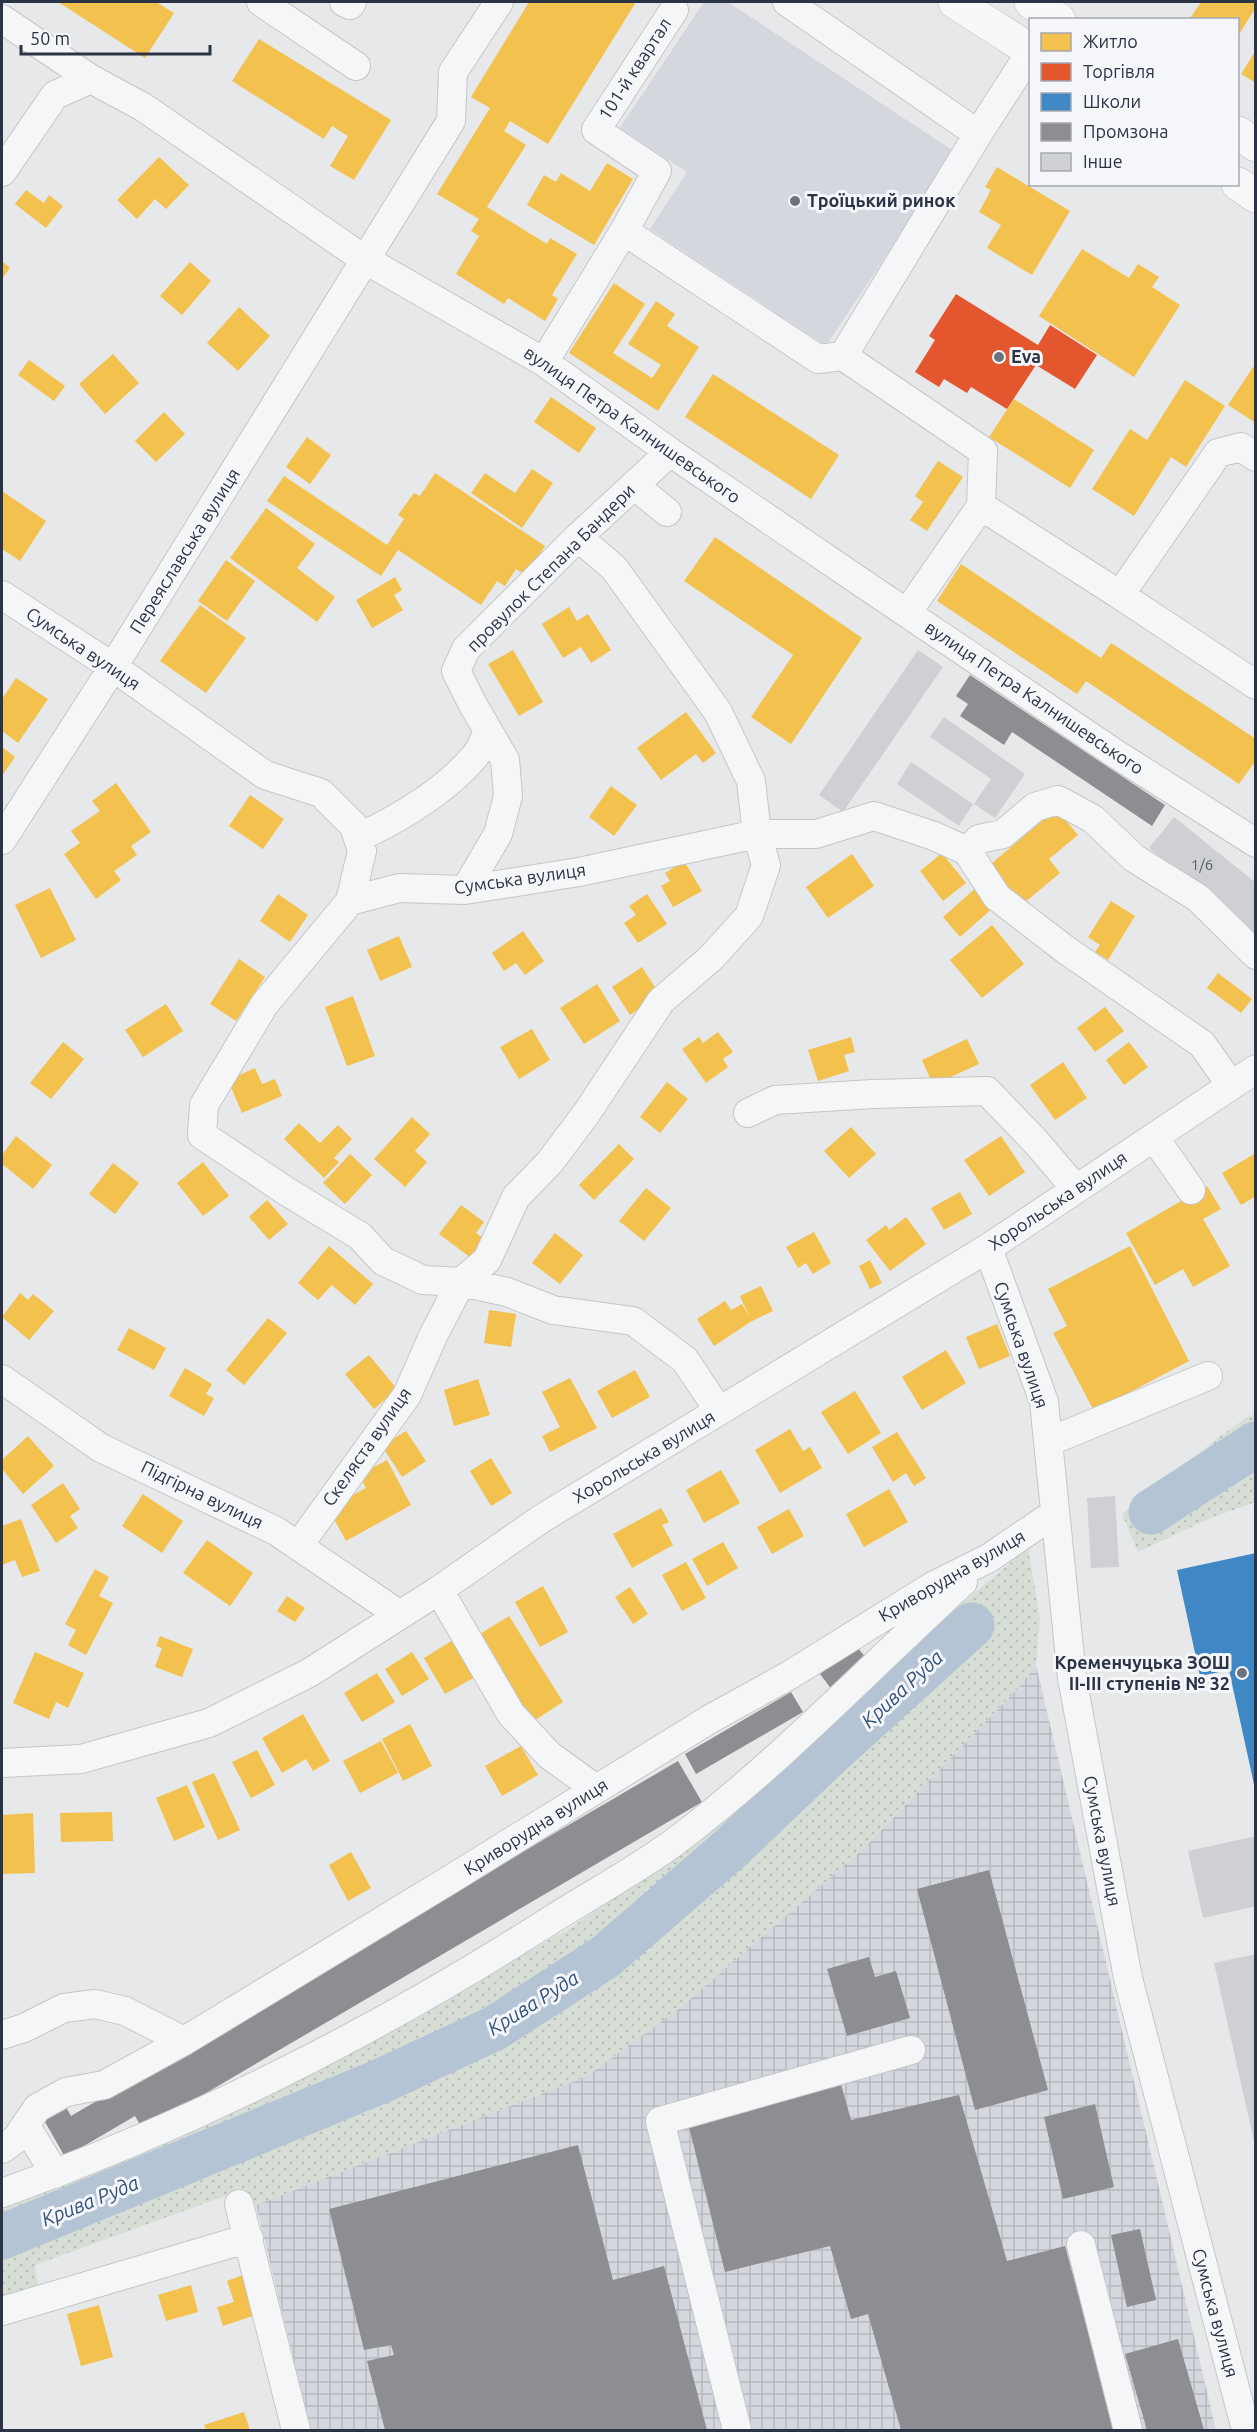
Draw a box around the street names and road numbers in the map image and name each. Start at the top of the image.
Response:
street label: 101-й квартал [594,14,674,123]
street label: вулиця Петра Калнишевського [521,342,745,507]
street label: Переяславська вулиця [125,464,243,637]
street label: провулок Степана Бандери [462,479,638,655]
street label: Сумська вулиця [23,603,144,694]
street label: вулиця Петра Калнишевського [921,616,1148,778]
street label: Сумська вулиця [453,859,587,897]
street label: Хорольська вулиця [985,1146,1130,1254]
street label: Сумська вулиця [991,1279,1053,1411]
street label: Скеляста вулиця [318,1383,414,1509]
street label: Хорольська вулиця [569,1406,718,1507]
street label: Підгірна вулиця [138,1456,267,1532]
street label: Криворудна вулиця [875,1525,1028,1625]
street label: Криворудна вулиця [460,1774,611,1879]
street label: Сумська вулиця [1081,1774,1125,1908]
street label: Сумська вулиця [1189,2246,1243,2379]

